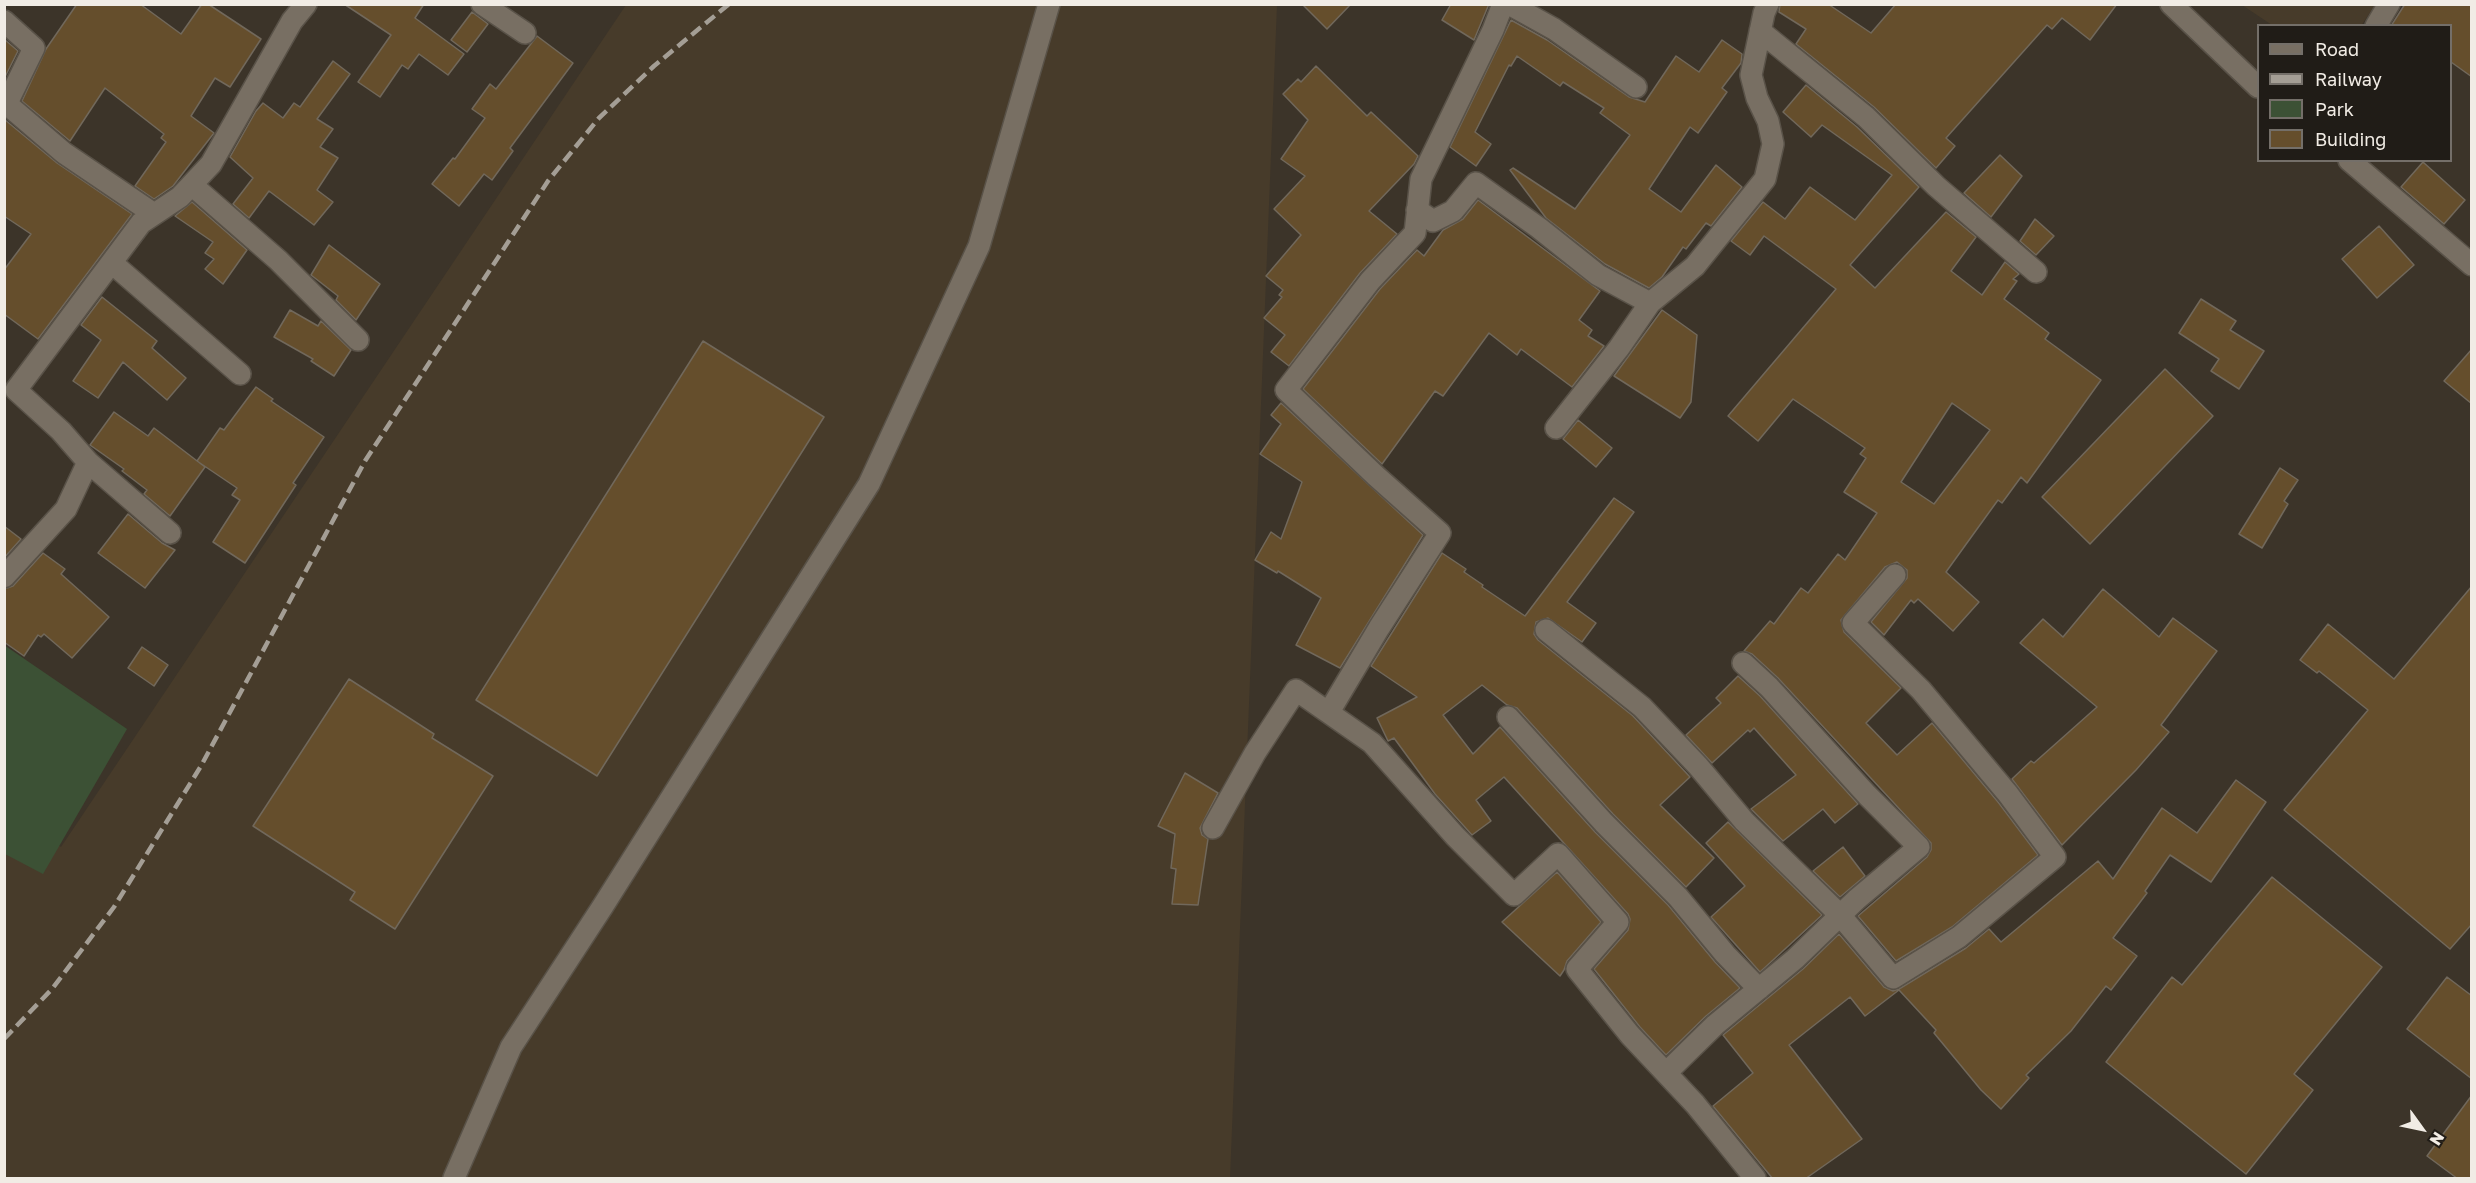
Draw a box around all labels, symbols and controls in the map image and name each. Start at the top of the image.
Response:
legend [2257,24,2452,162]
text: Road [2315,38,2359,60]
text: Railway [2315,68,2382,90]
text: Park [2315,98,2354,120]
text: Building [2315,128,2386,150]
north arrow [2392,1099,2452,1159]
text: N [2425,1128,2449,1149]

